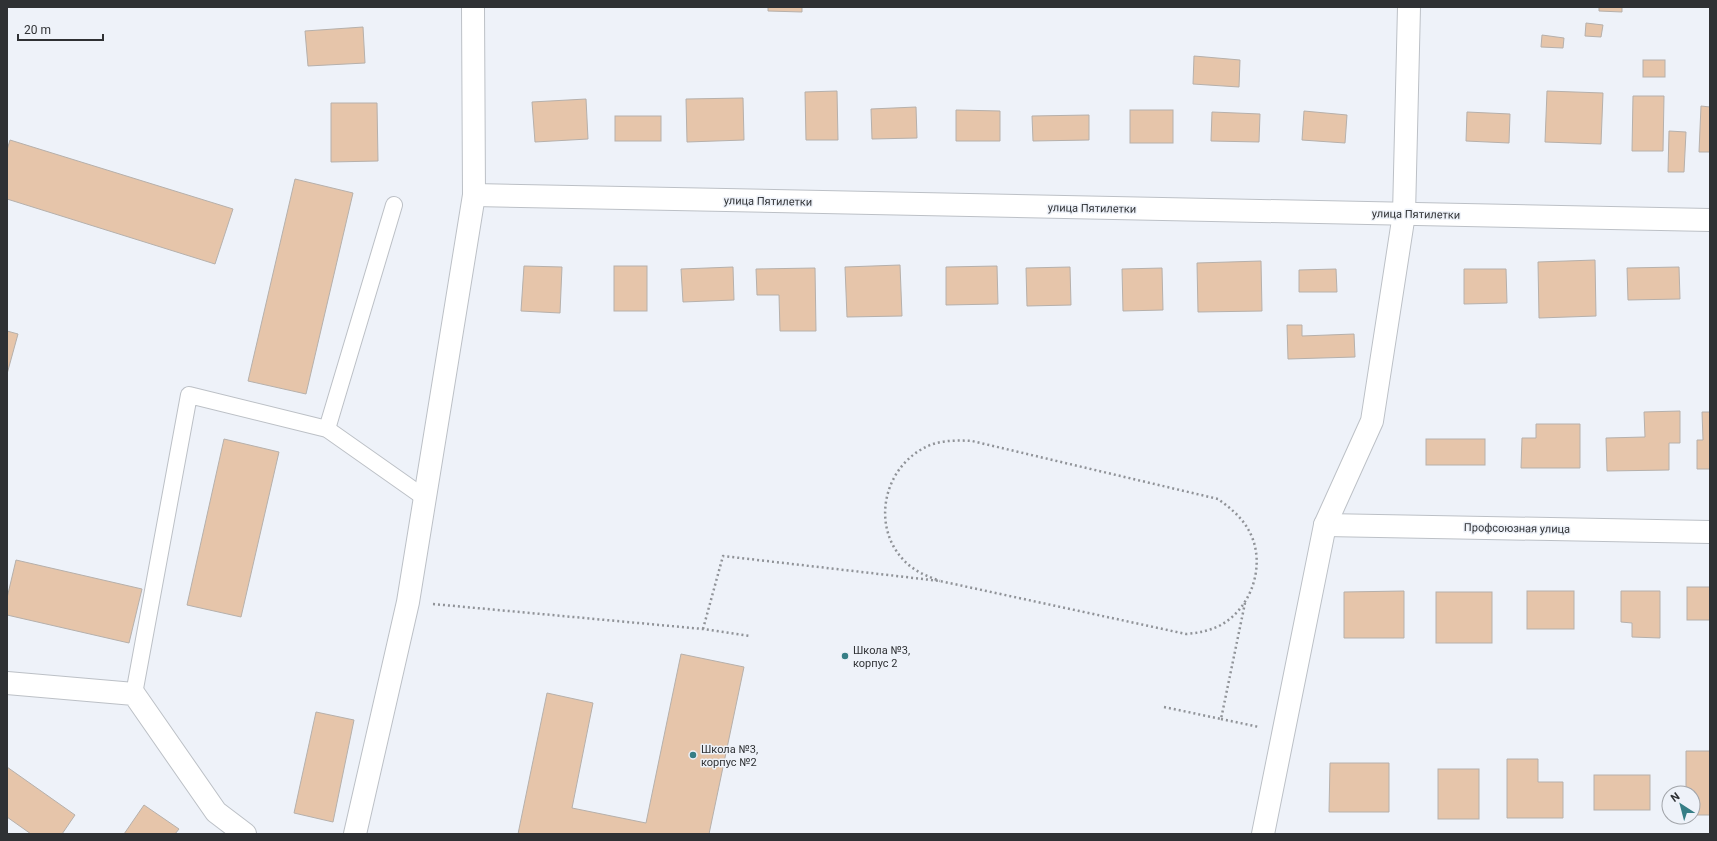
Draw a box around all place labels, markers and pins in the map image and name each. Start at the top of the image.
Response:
place label: Школа №3, корпус 2 [853,644,910,670]
marker: Школа №3, корпус 2 [840,651,850,661]
place label: Школа №3, корпус №2 [701,743,758,769]
marker: Школа №3, корпус №2 [688,750,698,760]

